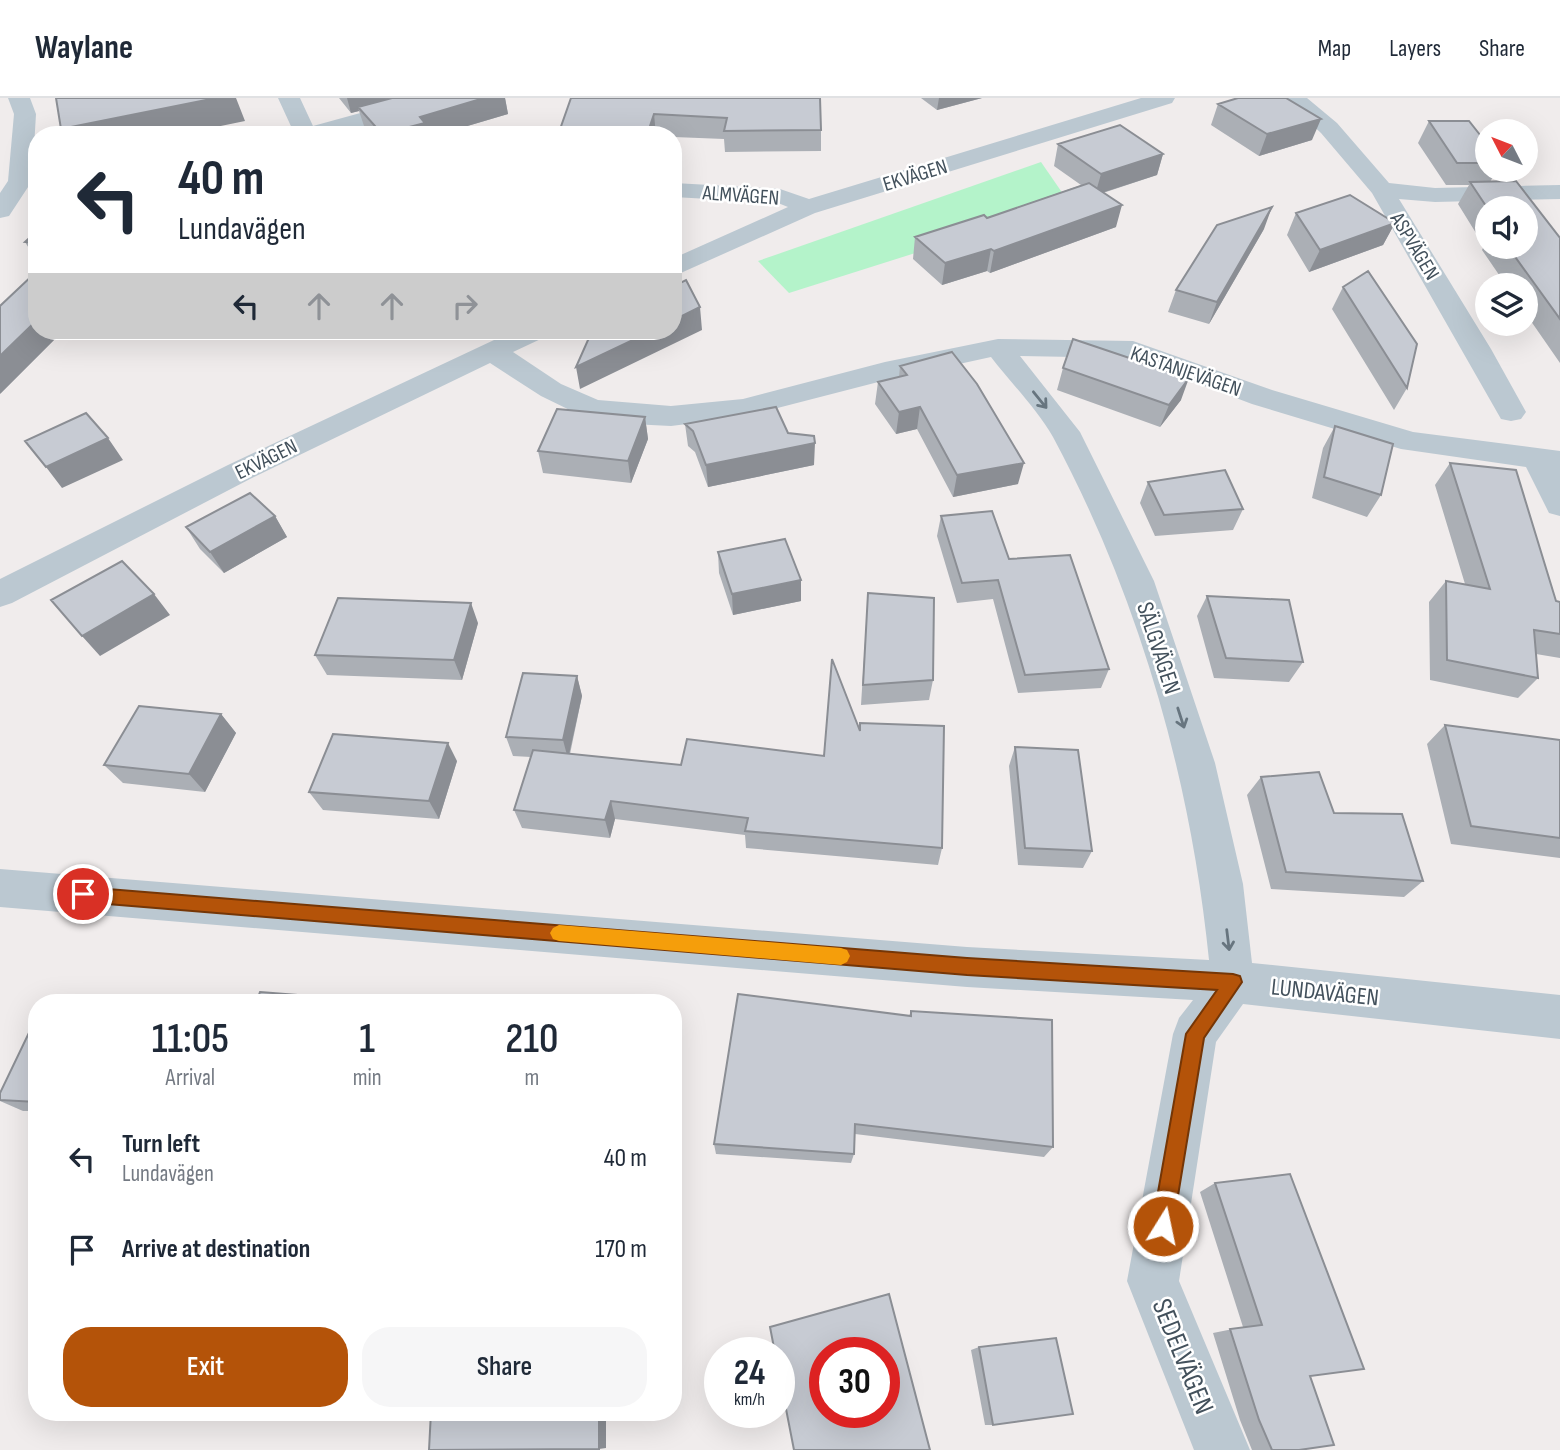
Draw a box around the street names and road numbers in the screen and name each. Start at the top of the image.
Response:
street label: EKVÄGEN [880,154,950,197]
street label: ALMVÄGEN [701,180,780,211]
street label: ASPVÄGEN [1384,207,1444,285]
street label: KASTANJEVÄGEN [1127,341,1244,402]
street label: EKVÄGEN [231,434,301,485]
street label: SÄLGVÄGEN [1130,598,1187,698]
street label: LUNDAVÄGEN [1270,972,1380,1013]
street label: SEDELVÄGEN [1145,1294,1221,1419]

